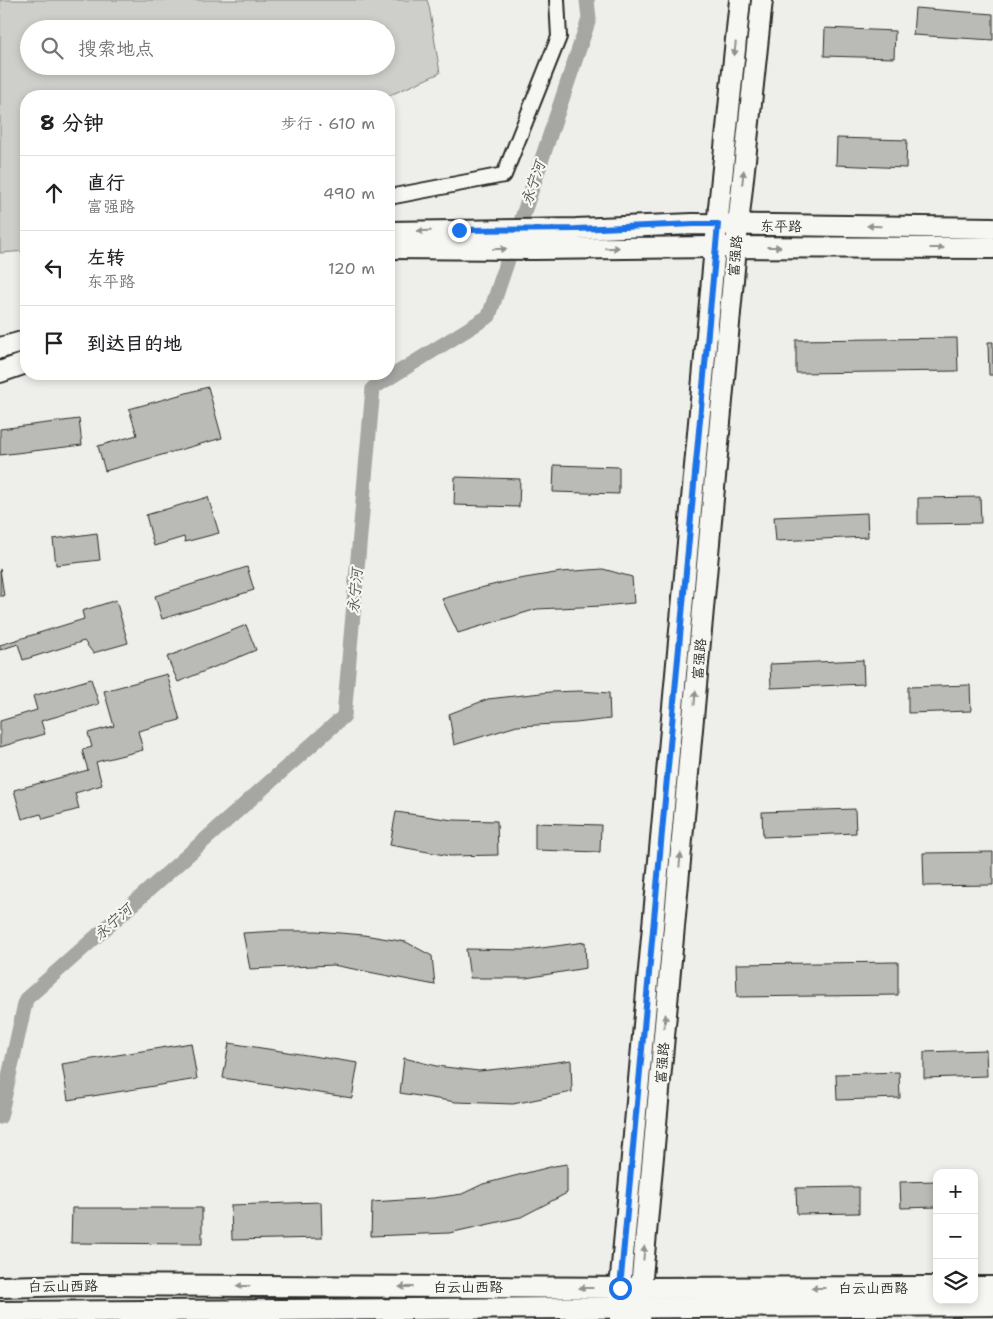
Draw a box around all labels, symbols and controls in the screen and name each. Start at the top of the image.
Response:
search box [20,20,395,75]
icon: search [38,34,66,62]
text: 搜索地点 [78,36,154,61]
one-way arrow [731,41,739,57]
text: 8 分钟 [40,109,104,137]
text: 步行 · 610 m [281,113,375,134]
water label: 永宁河 [516,156,551,208]
one-way arrow [740,168,748,184]
text: 直行 [87,170,125,195]
icon: ahead [40,179,68,207]
text: 490 m [323,183,375,204]
text: 富强路 [87,196,135,217]
street label: 东平路 [760,217,802,235]
route end [448,219,471,242]
one-way arrow [866,222,882,230]
one-way arrow [416,227,432,235]
street label: 富强路 [724,234,746,278]
one-way arrow [766,243,782,251]
one-way arrow [604,244,620,252]
one-way arrow [929,244,945,252]
text: 左转 [87,245,125,270]
one-way arrow [492,245,508,253]
icon: left [40,254,68,282]
text: 120 m [328,258,375,279]
text: 东平路 [87,271,135,292]
icon: arrive [40,329,68,357]
text: 到达目的地 [87,331,182,356]
water label: 永宁河 [343,565,367,614]
street label: 富强路 [688,637,710,681]
one-way arrow [691,689,699,705]
one-way arrow [676,851,684,867]
water label: 永宁河 [90,898,139,944]
one-way arrow [662,1013,670,1029]
street label: 富强路 [651,1041,673,1085]
map controls [933,1169,978,1304]
button: + [933,1169,978,1214]
button: − [933,1214,978,1259]
one-way arrow [640,1245,648,1261]
button: layers [933,1259,978,1304]
street label: 白云山西路 [28,1276,98,1296]
route start [609,1277,632,1300]
street label: 白云山西路 [433,1278,503,1296]
street label: 白云山西路 [838,1279,908,1297]
one-way arrow [235,1282,251,1290]
one-way arrow [397,1283,413,1291]
one-way arrow [577,1284,593,1292]
one-way arrow [810,1284,826,1292]

